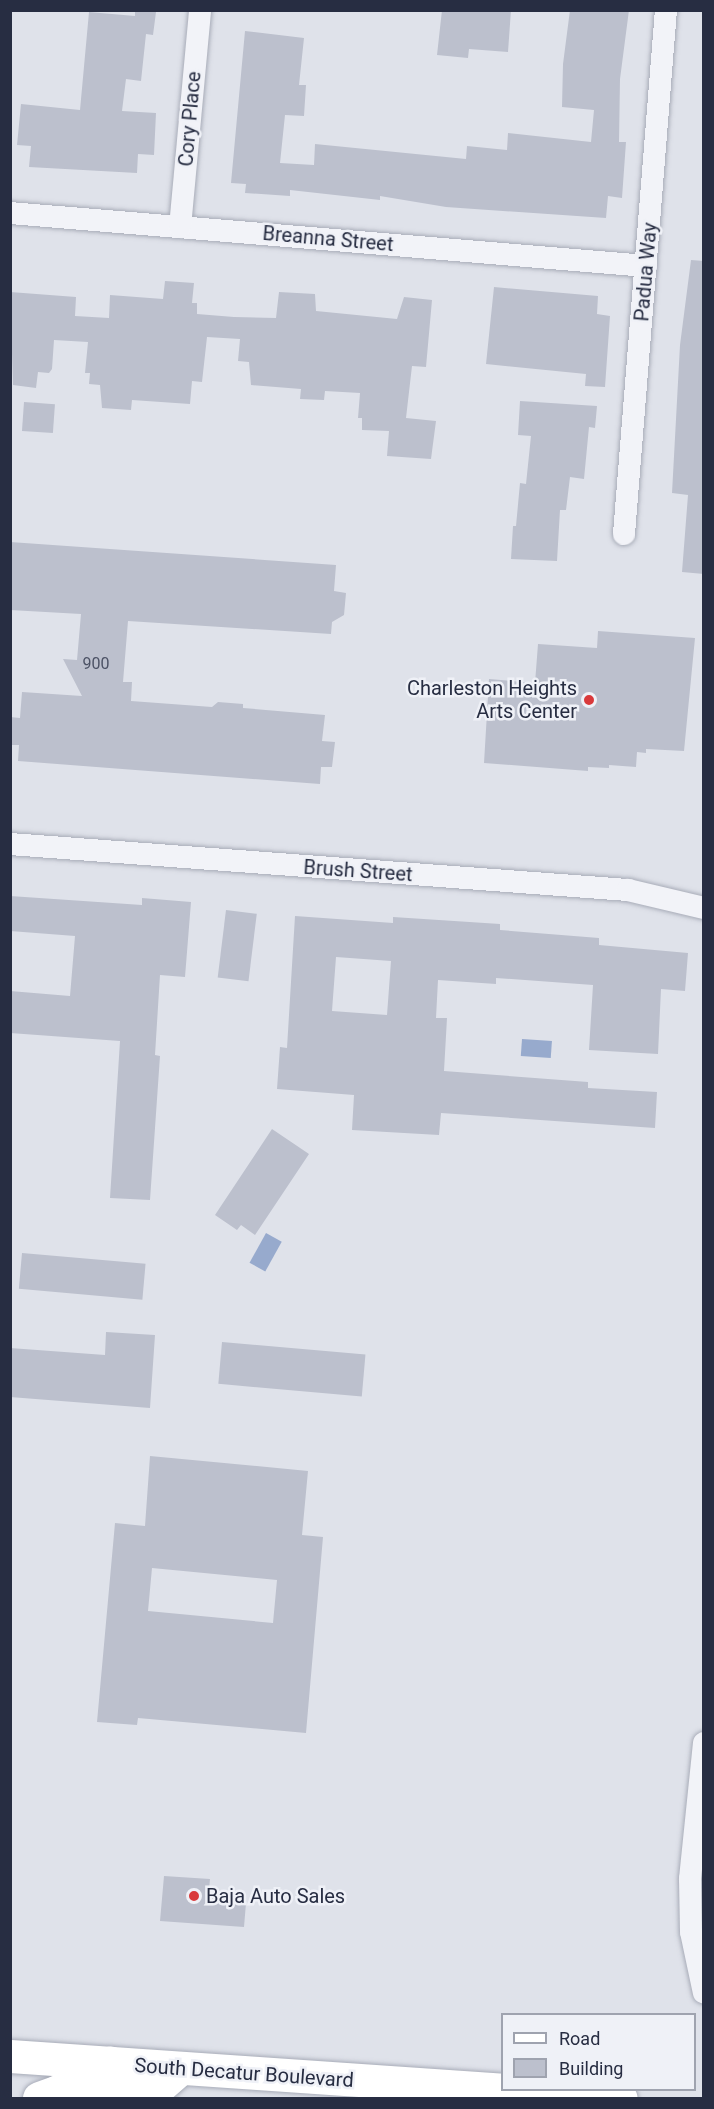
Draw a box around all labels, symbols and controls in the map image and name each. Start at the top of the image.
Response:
street label: Cory Place [174,71,206,167]
street label: Breanna Street [262,221,394,257]
street label: Padua Way [630,222,662,322]
house number: 900 [83,654,109,674]
place label: Charleston Heights Arts Center [407,676,577,723]
marker: Charleston Heights Arts Center [582,693,596,707]
street label: Brush Street [303,855,413,887]
place label: Baja Auto Sales [206,1884,345,1908]
marker: Baja Auto Sales [187,1889,201,1903]
legend [501,2013,696,2091]
text: Road [559,2028,600,2049]
street label: South Decatur Boulevard [134,2053,354,2093]
text: Building [559,2058,623,2079]

